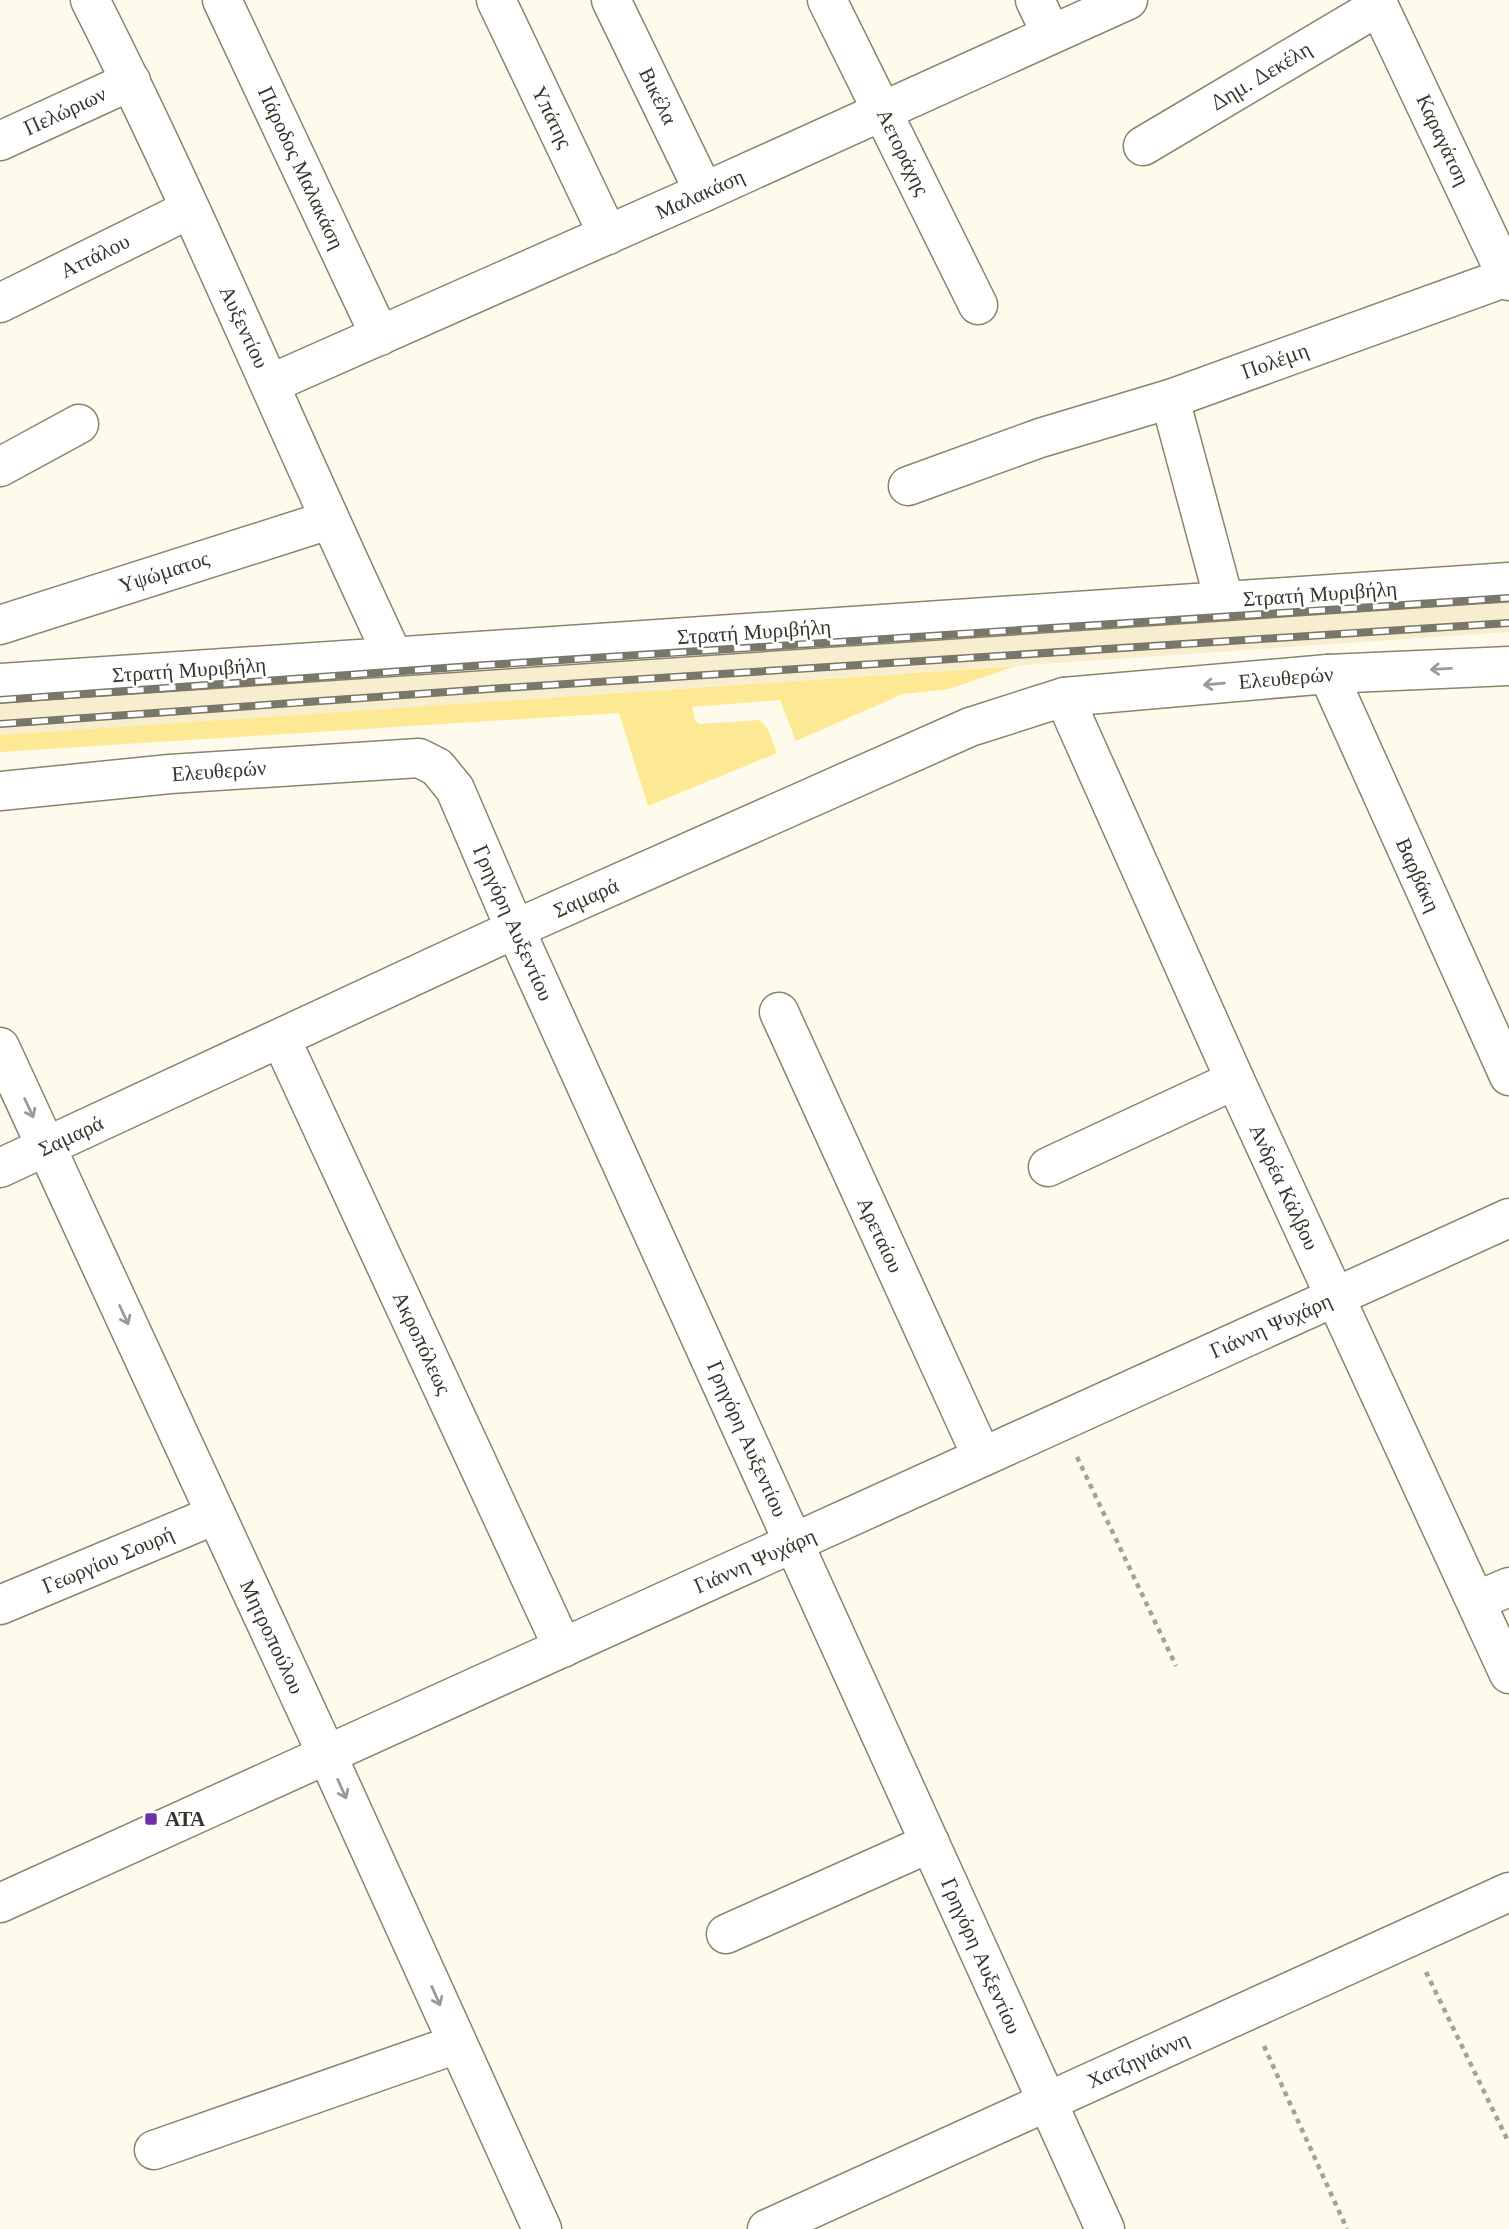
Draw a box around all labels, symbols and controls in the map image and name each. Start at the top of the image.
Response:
street label: Δημ. Δεκέλη [1205,35,1316,116]
street label: Βικέλα [633,63,684,129]
street label: Πελώριων [19,80,110,141]
street label: Υπάτης [526,81,579,153]
street label: Πάροδος Μαλακάση [252,82,351,254]
street label: Καραγάτση [1411,90,1476,190]
street label: Αετοράχης [871,104,936,200]
street label: Μαλακάση [651,162,748,225]
street label: Αττάλου [56,227,134,284]
street label: Αυξεντίου [214,281,275,372]
street label: Πολέμη [1238,336,1312,385]
street label: Υψώματος [115,544,213,599]
street label: Στρατή Μυριβήλη [1242,575,1398,612]
street label: Στρατή Μυριβήλη [676,613,832,650]
street label: Στρατή Μυριβήλη [111,651,267,688]
street label: Ελευθερών [1238,660,1334,695]
one-way arrow [1430,663,1453,676]
one-way arrow [1203,678,1226,691]
street label: Ελευθερών [171,754,267,787]
street label: Βαρβάκη [1390,833,1447,916]
street label: Γρηγόρη Αυξεντίου [467,841,560,1005]
street label: Σαμαρά [549,871,623,924]
one-way arrow [23,1097,36,1118]
street label: Σαμαρά [34,1109,108,1162]
street label: Ανδρέα Κάλβου [1243,1119,1325,1254]
street label: Αρεταίου [851,1193,910,1277]
street label: Ακροπόλεως [387,1287,458,1399]
street label: Γιάννη Ψυχάρη [1206,1287,1336,1364]
one-way arrow [118,1304,131,1325]
street label: Γρηγόρη Αυξεντίου [701,1357,794,1521]
street label: Γεωργίου Σουρή [38,1520,178,1599]
street label: Γιάννη Ψυχάρη [690,1522,820,1599]
street label: Μητροπούλου [234,1575,311,1698]
one-way arrow [336,1778,349,1799]
place label: ΑΤΑ [165,1805,206,1832]
marker: ΑΤΑ [143,1811,159,1827]
street label: Γρηγόρη Αυξεντίου [935,1874,1028,2038]
one-way arrow [430,1985,443,2006]
street label: Χατζηγιάννη [1082,2025,1193,2094]

